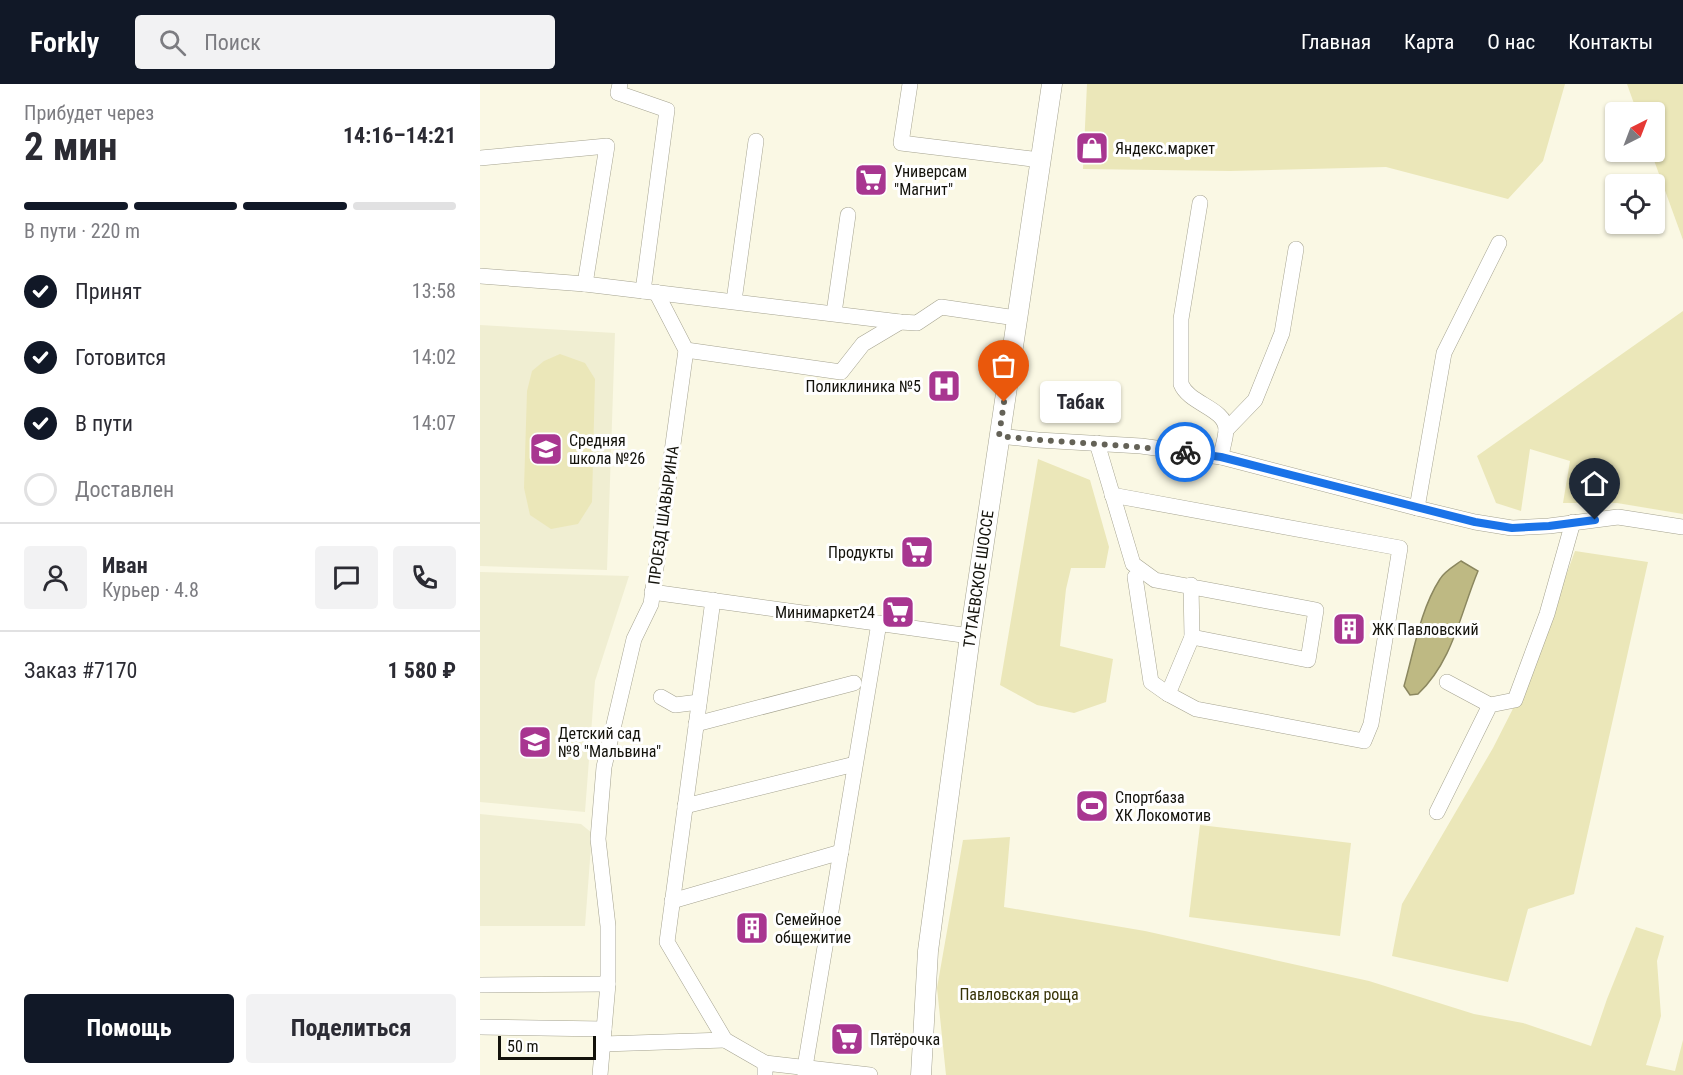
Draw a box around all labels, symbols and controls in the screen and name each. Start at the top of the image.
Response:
search box [135,15,555,69]
text: Forkly [30,26,99,59]
icon: search [156,26,189,59]
text: Поиск [204,30,261,55]
text: Главная [1301,30,1371,54]
text: Карта [1404,30,1454,54]
text: О нас [1487,30,1535,54]
text: Контакты [1568,30,1653,54]
text: Прибудет через [24,101,154,125]
north arrow [1605,102,1665,162]
map controls [1605,102,1665,234]
text: 14:16–14:21 [343,123,456,148]
text: 2 мин [24,124,118,170]
shop icon: Яндекс.маркет [1074,130,1110,166]
place label: Яндекс.маркет [1115,139,1215,158]
supermarket icon: Универсам "Магнит" [853,162,889,198]
place label: Универсам "Магнит" [894,162,967,199]
button: locate [1605,174,1665,234]
text: В пути · 220 m [24,219,140,243]
icon: check [24,275,57,308]
text: Принят [75,279,142,304]
text: 13:58 [412,279,456,303]
pin [978,340,1029,402]
icon: check [24,341,57,374]
text: Готовится [75,345,166,370]
text: 14:02 [412,345,456,369]
icon: bag [987,349,1020,382]
hospital icon: Поликлиника №5 [926,368,962,404]
place label: Поликлиника №5 [805,377,921,396]
callout: Табак [1040,381,1121,423]
text: Табак [1056,390,1105,414]
icon: check [24,407,57,440]
text: В пути [75,411,133,436]
text: 14:07 [412,411,456,435]
courier [1155,422,1215,482]
school or university icon: Средняя школа №26 [528,431,564,467]
place label: Средняя школа №26 [569,431,645,468]
icon: bike [1169,436,1202,469]
street label: ПРОЕЗД ШАВЫРИНА [644,444,683,586]
pin [1569,458,1620,520]
icon: home [1578,467,1611,500]
text: Доставлен [75,477,174,502]
street label: ТУТАЕВСКОЕ ШОССЕ [959,509,998,649]
supermarket icon: Продукты [899,534,935,570]
place label: Продукты [828,543,894,562]
button: person [24,546,87,609]
button: chat [315,546,378,609]
button: phone [393,546,456,609]
text: Иван [102,553,148,578]
text: Курьер · 4.8 [102,578,199,602]
supermarket icon: Минимаркет24 [880,594,916,630]
place label: Минимаркет24 [775,603,875,622]
building icon: ЖК Павловский [1331,611,1367,647]
place label: ЖК Павловский [1372,620,1479,639]
text: Заказ #7170 [24,658,137,683]
text: 1 580 ₽ [388,658,456,683]
school or university icon: Детский сад №8 "Мальвина" [517,724,553,760]
place label: Детский сад №8 "Мальвина" [558,724,661,761]
sports icon: Спортбаза ХК Локомотив [1074,788,1110,824]
place label: Спортбаза ХК Локомотив [1115,788,1211,825]
building icon: Семейное общежитие [734,910,770,946]
place label: Семейное общежитие [775,910,851,947]
park label: Павловская роща [959,985,1079,1004]
button: Помощь [24,994,234,1063]
button: Поделиться [246,994,456,1063]
supermarket icon: Пятёрочка [829,1021,865,1057]
place label: Пятёрочка [870,1030,940,1049]
scale bar [498,1033,596,1060]
text: 50 m [507,1037,539,1056]

